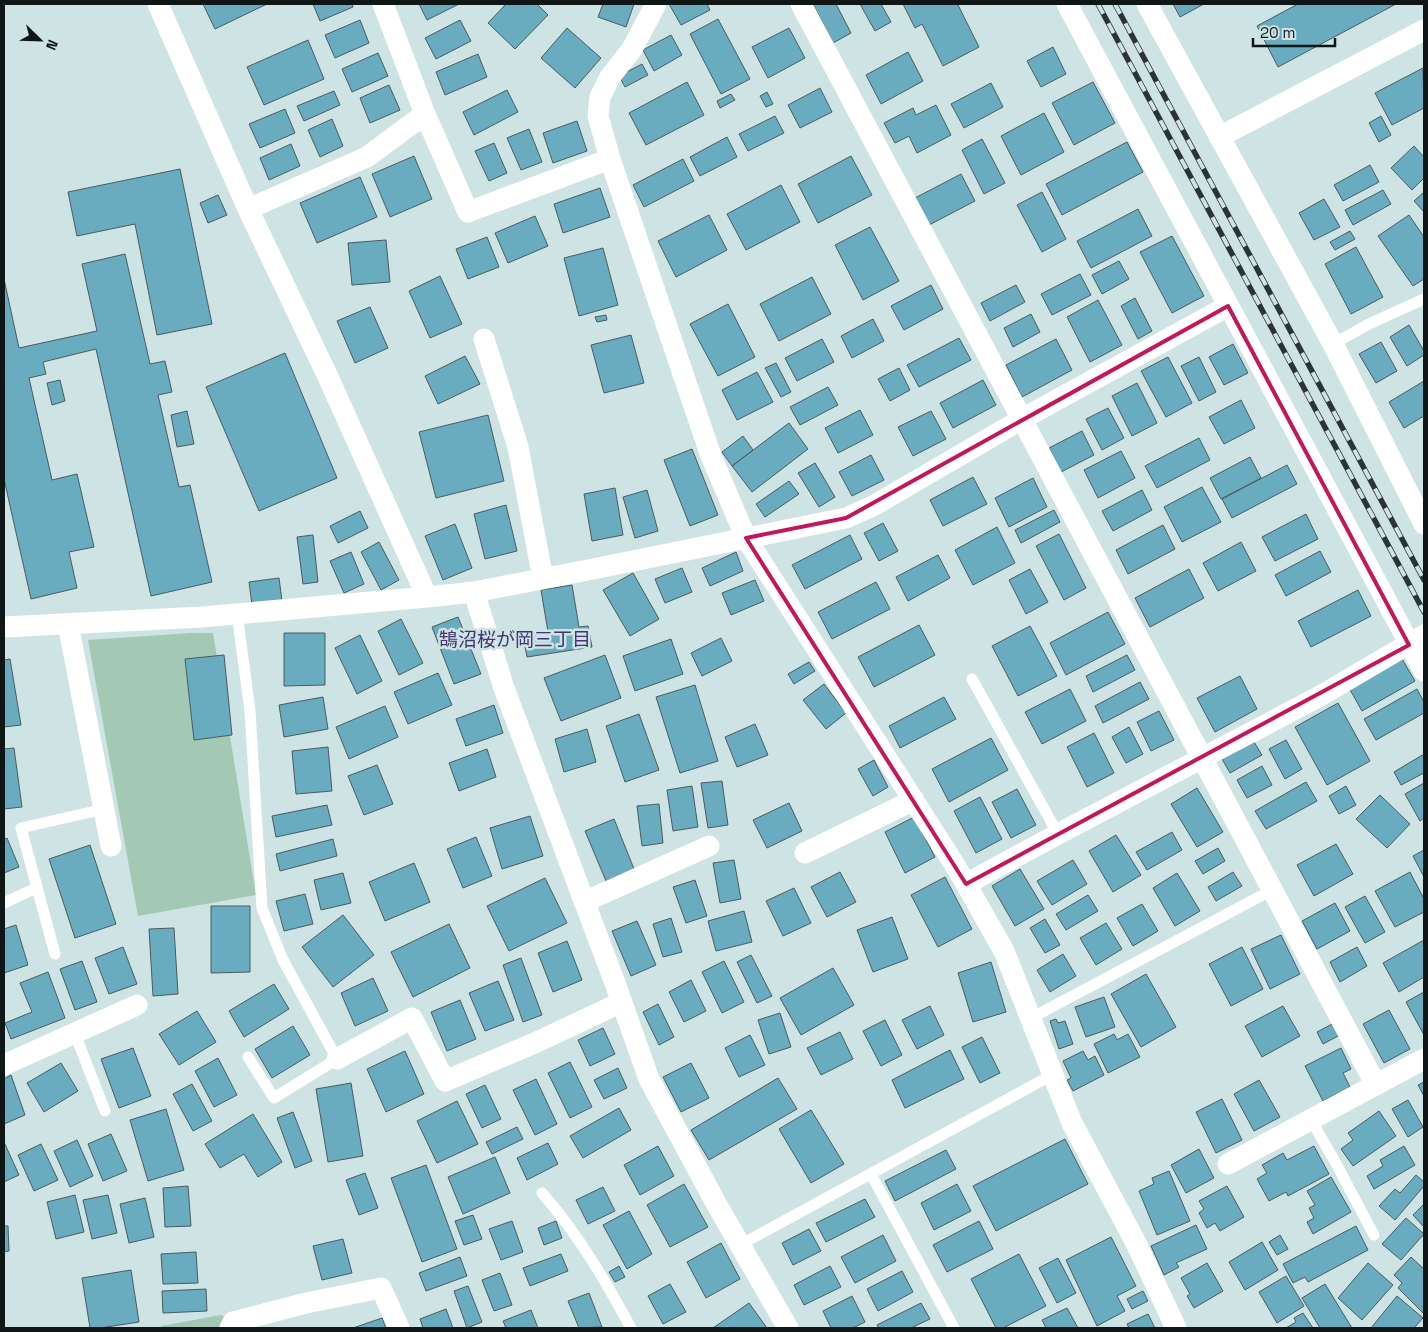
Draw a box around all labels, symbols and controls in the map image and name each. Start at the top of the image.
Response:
north arrow [15,15,65,65]
scale bar [1253,15,1336,47]
text: 20 m [1260,23,1295,42]
text: N [42,37,62,53]
district label: 鵠沼桜が岡三丁目 [439,627,591,652]

